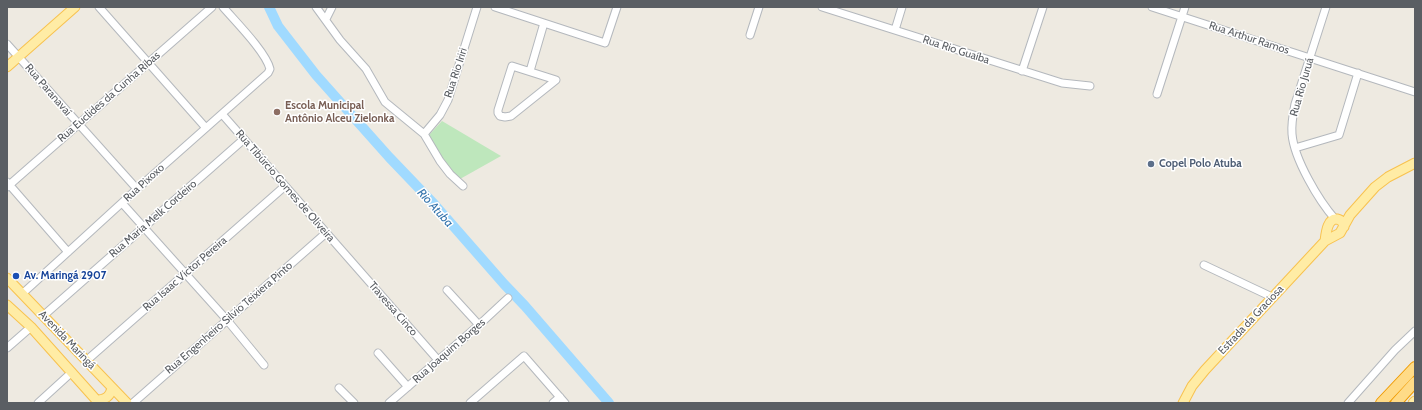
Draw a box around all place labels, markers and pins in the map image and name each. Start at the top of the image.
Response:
place label: Escola Municipal Antônio Alceu Zielonka [285,99,394,125]
marker: Escola Municipal Antônio Alceu Zielonka [272,107,282,117]
place label: Copel Polo Atuba [1159,157,1242,171]
marker: Copel Polo Atuba [1146,159,1156,169]
place label: Av. Maringá 2907 [24,269,106,283]
marker: Av. Maringá 2907 [11,271,21,281]

